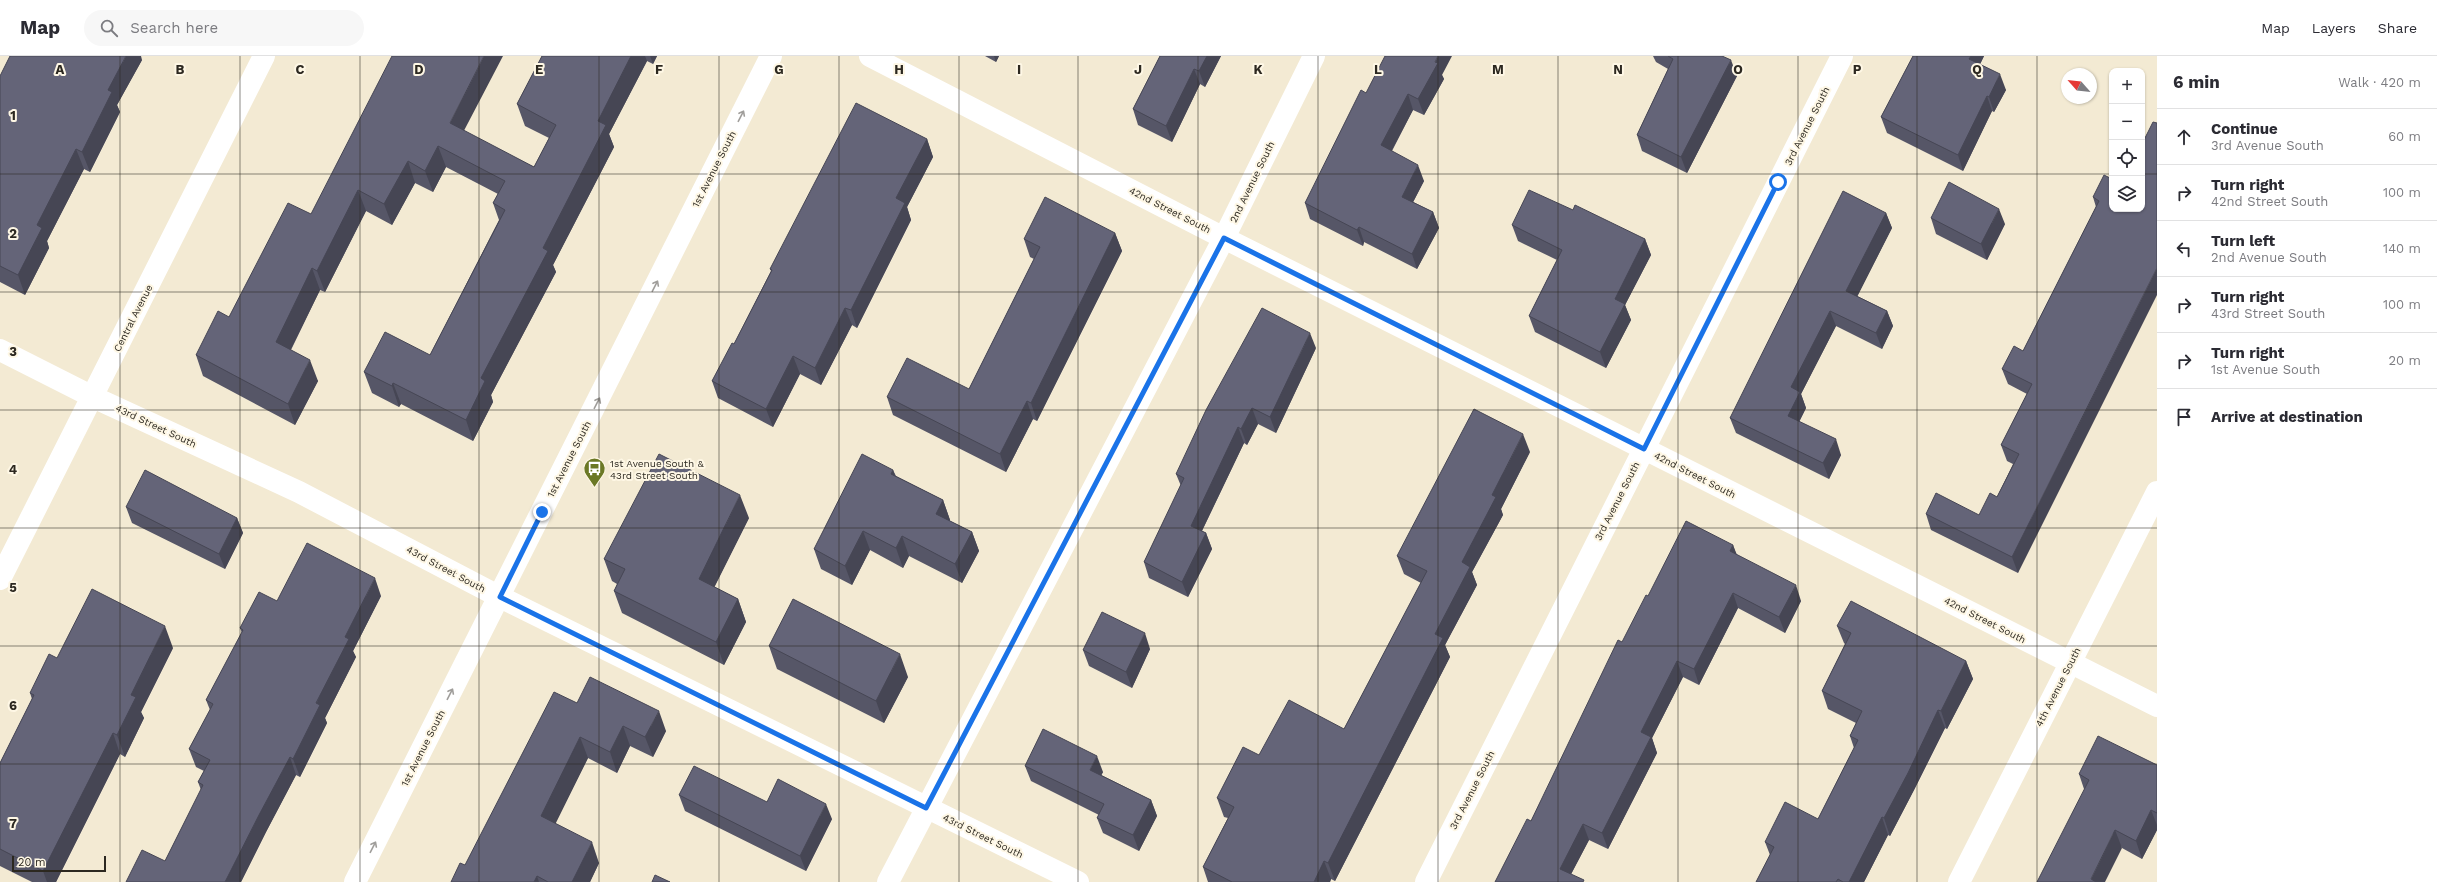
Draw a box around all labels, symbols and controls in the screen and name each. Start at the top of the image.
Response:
search box [84,10,364,46]
text: Map [20,16,60,39]
icon: search [98,17,120,39]
text: Search here [130,19,218,37]
text: Map [2261,20,2290,36]
text: Layers [2312,20,2356,36]
text: Share [2378,20,2417,36]
text: A [56,62,65,77]
text: B [176,62,185,77]
text: C [296,62,305,77]
text: D [414,62,424,77]
text: E [535,62,543,77]
text: F [655,62,663,77]
text: G [774,62,784,77]
text: H [894,62,904,77]
text: I [1017,62,1021,77]
text: J [1134,62,1142,77]
text: K [1253,62,1263,77]
text: L [1374,62,1382,77]
text: M [1492,62,1504,77]
text: N [1613,62,1623,77]
text: O [1733,62,1743,77]
text: P [1853,62,1862,77]
text: Q [1972,62,1982,77]
north arrow [2061,68,2097,104]
map controls [2109,68,2145,212]
button: + [2109,68,2145,104]
text: 6 min [2173,72,2220,92]
text: Walk · 420 m [2338,75,2421,90]
street label: 3rd Avenue South [1782,85,1832,167]
button: − [2109,104,2145,140]
text: 1 [10,108,16,123]
one-way arrow [738,110,745,122]
text: Continue [2211,120,2278,138]
icon: ahead [2173,126,2195,148]
street label: 1st Avenue South [690,129,738,209]
text: 60 m [2388,129,2421,144]
text: 3rd Avenue South [2211,138,2324,153]
street label: 2nd Avenue South [1228,140,1276,224]
button: locate [2109,140,2145,176]
route start [1769,173,1787,191]
button: layers [2109,176,2145,212]
text: Turn right [2211,176,2284,194]
icon: right [2173,182,2195,204]
street label: 42nd Street South [1127,185,1213,235]
text: 100 m [2383,185,2421,200]
text: 42nd Street South [2211,194,2328,209]
text: 2 [9,226,17,241]
text: Turn left [2211,232,2275,250]
icon: left [2173,238,2195,260]
text: 140 m [2383,241,2421,256]
text: 2nd Avenue South [2211,250,2327,265]
one-way arrow [652,281,659,293]
street label: Central Avenue [111,283,155,353]
text: Turn right [2211,288,2284,306]
icon: right [2173,294,2195,316]
text: 100 m [2383,297,2421,312]
text: 43rd Street South [2211,306,2325,321]
text: 3 [9,344,17,359]
text: Turn right [2211,344,2284,362]
icon: right [2173,350,2195,372]
text: 20 m [2389,353,2421,368]
text: 1st Avenue South [2211,362,2320,377]
one-way arrow [594,397,601,409]
street label: 43rd Street South [114,402,198,450]
icon: arrive [2173,406,2195,428]
text: Arrive at destination [2211,408,2363,426]
street label: 1st Avenue South [545,419,593,499]
street label: 42nd Street South [1652,450,1738,500]
bus stop icon: 1st Avenue South & 43rd Street South [582,456,608,489]
place label: 1st Avenue South & 43rd Street South [610,458,705,481]
street label: 3rd Avenue South [1592,460,1642,542]
text: 4 [9,462,18,477]
route end [533,503,551,521]
street label: 43rd Street South [405,543,487,595]
text: 5 [9,580,17,595]
street label: 42nd Street South [1942,595,2028,645]
street label: 4th Avenue South [2033,646,2083,728]
one-way arrow [447,688,455,700]
text: 6 [9,698,17,713]
street label: 1st Avenue South [399,708,447,788]
street label: 3rd Avenue South [1447,749,1497,831]
street label: 43rd Street South [941,812,1025,860]
text: 7 [9,816,17,831]
one-way arrow [369,841,377,853]
scale bar [12,854,106,873]
text: 20 m [18,856,46,869]

